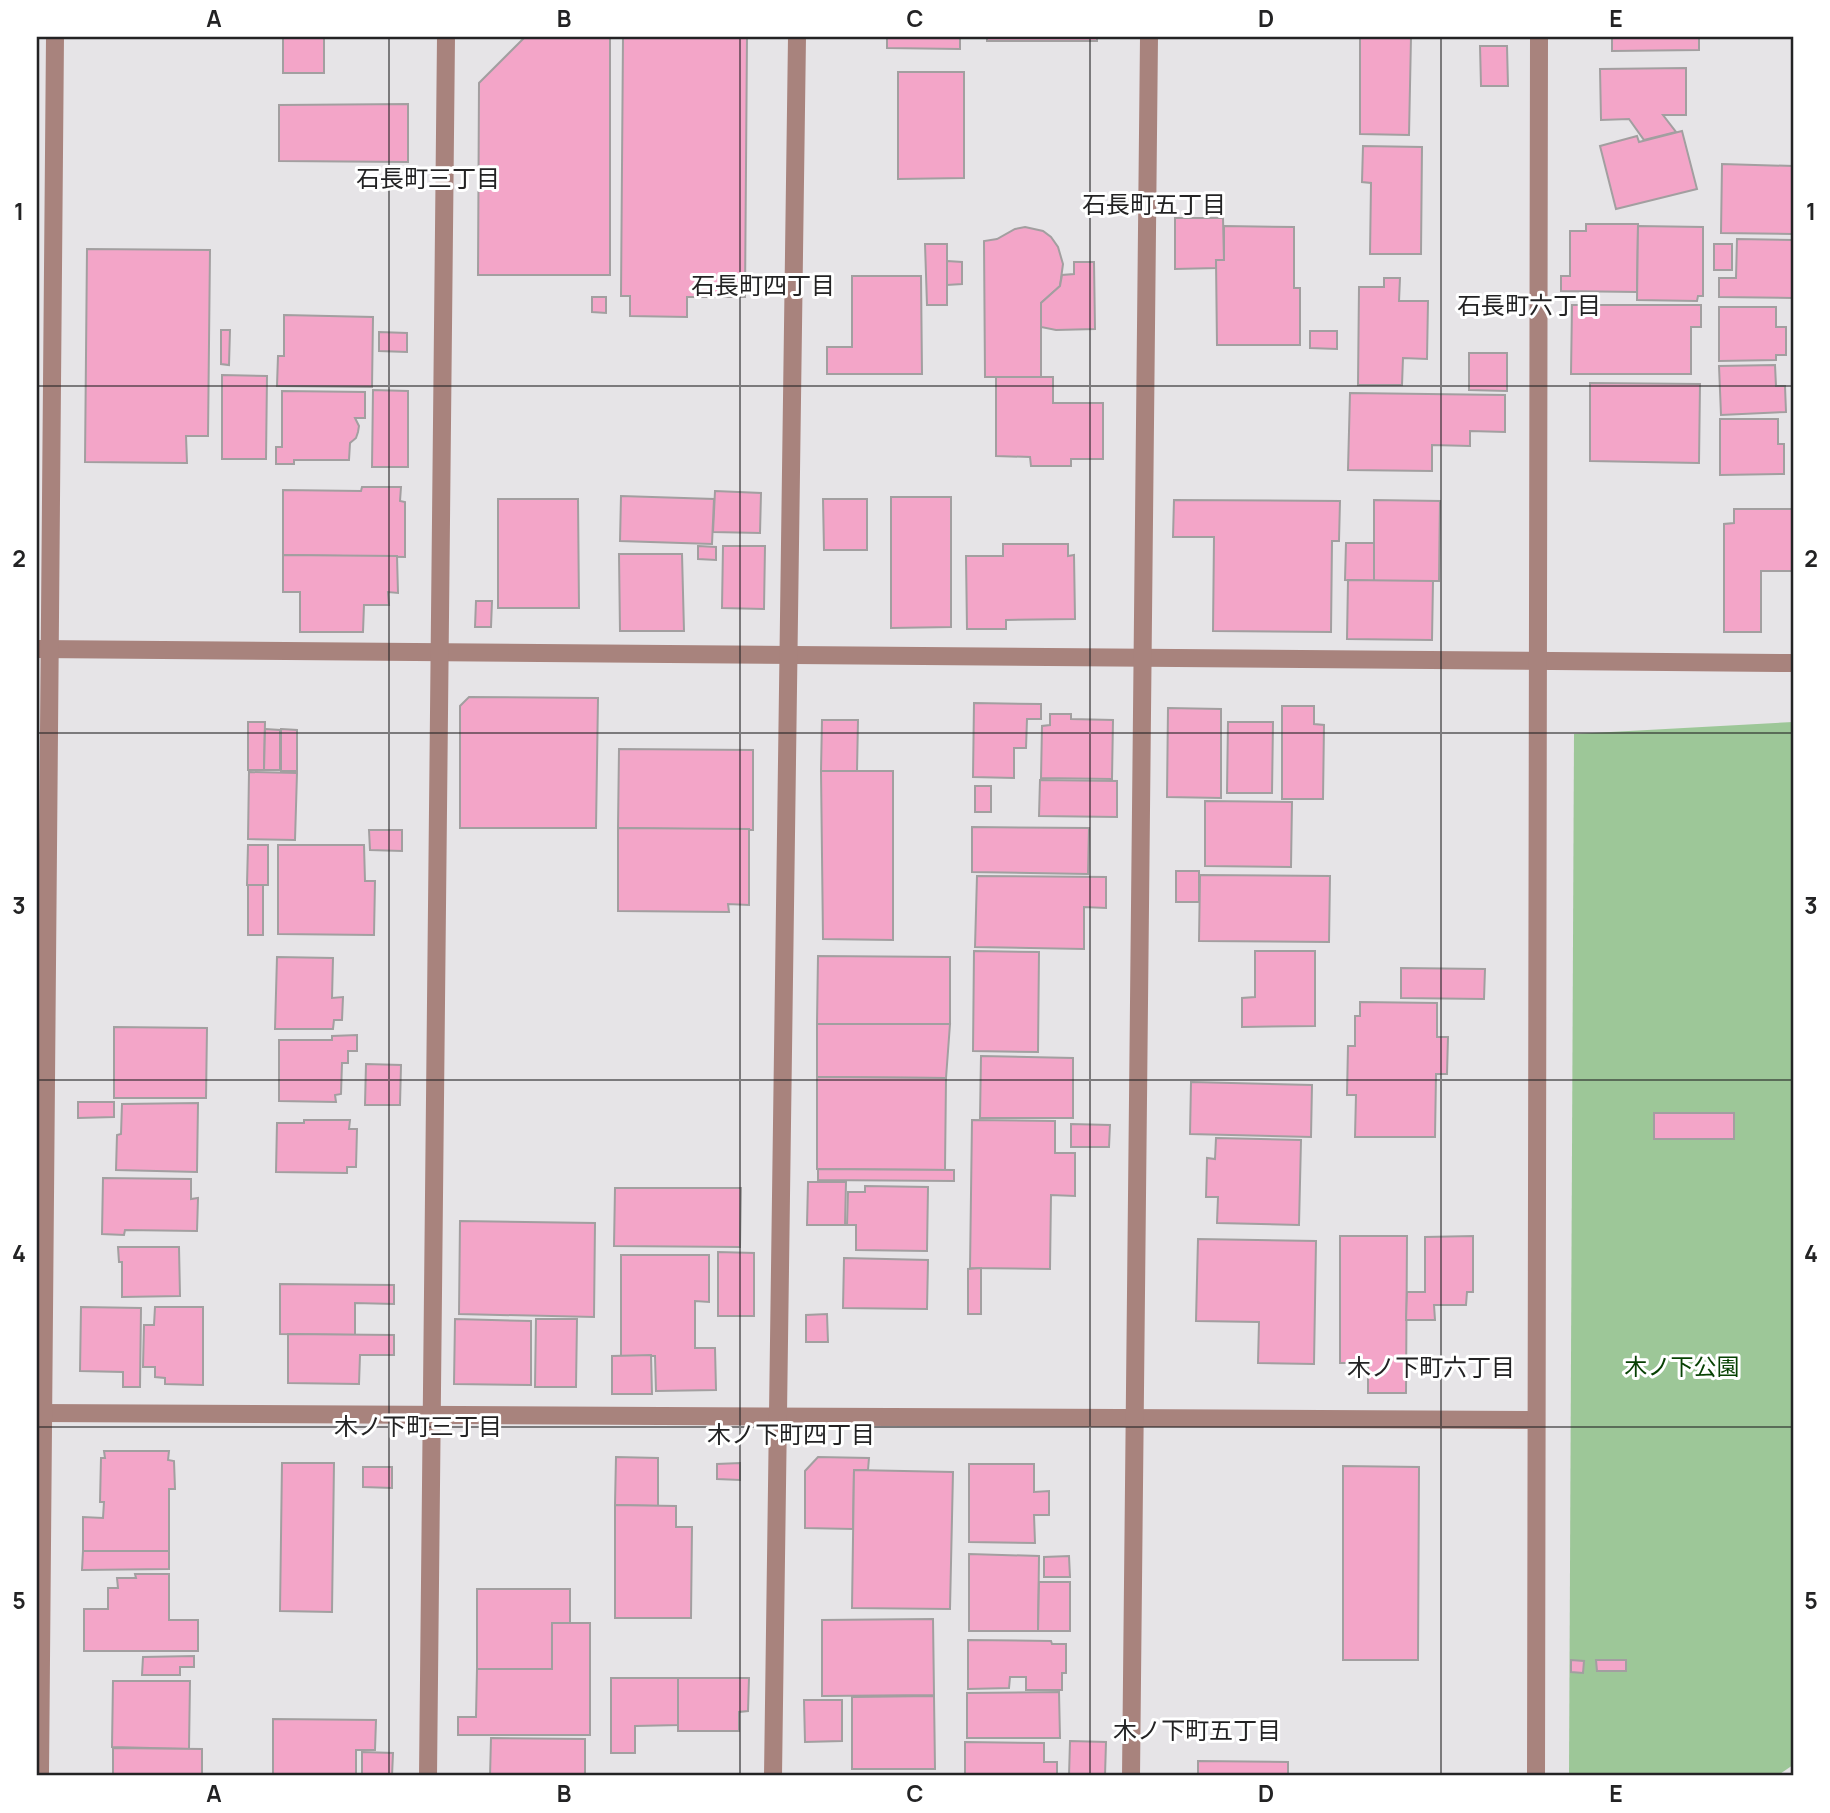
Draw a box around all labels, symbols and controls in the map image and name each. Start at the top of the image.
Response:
text: A [206,2,222,34]
text: B [557,2,571,34]
text: C [907,2,924,34]
text: D [1258,2,1274,34]
text: E [1609,2,1623,34]
district label: 石長町三丁目 [356,161,500,194]
district label: 石長町五丁目 [1082,187,1226,220]
text: 1 [14,195,24,227]
text: 1 [1806,195,1816,227]
district label: 石長町四丁目 [691,268,835,301]
district label: 石長町六丁目 [1457,288,1601,321]
text: 2 [12,542,26,574]
text: 2 [1804,542,1818,574]
text: 3 [12,889,26,921]
text: 3 [1804,889,1818,921]
text: 4 [12,1237,26,1269]
text: 4 [1804,1237,1818,1269]
district label: 木ノ下町六丁目 [1347,1350,1515,1383]
park label: 木ノ下公園 [1625,1350,1740,1382]
district label: 木ノ下町三丁目 [334,1409,502,1442]
district label: 木ノ下町四丁目 [707,1417,875,1450]
text: 5 [12,1584,26,1616]
text: 5 [1804,1584,1818,1616]
district label: 木ノ下町五丁目 [1113,1713,1281,1746]
text: A [206,1777,222,1809]
text: B [557,1777,571,1809]
text: C [907,1777,924,1809]
text: D [1258,1777,1274,1809]
text: E [1609,1777,1623,1809]

